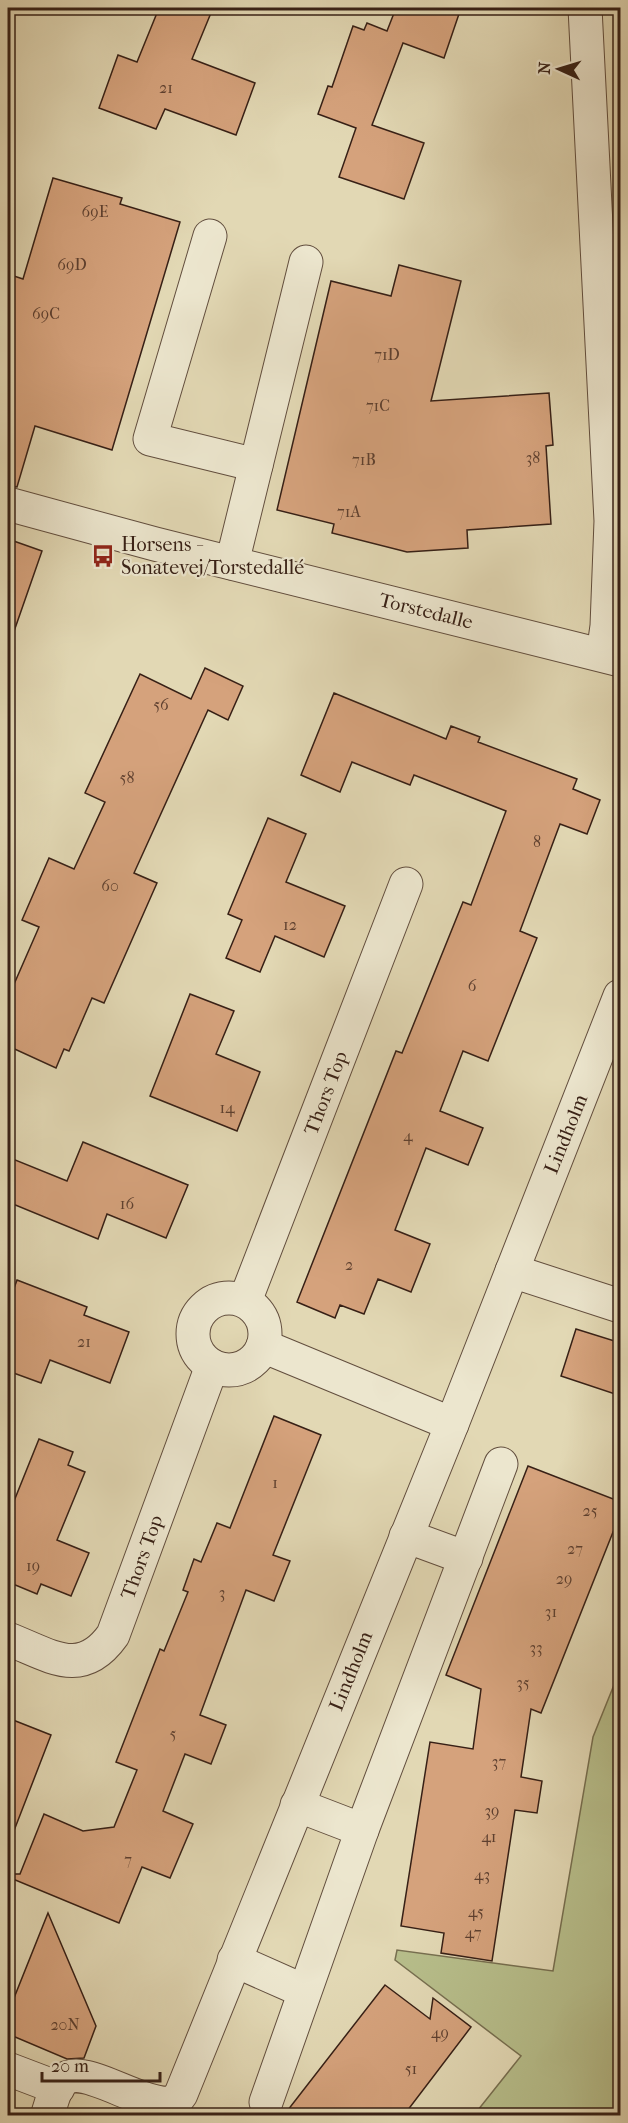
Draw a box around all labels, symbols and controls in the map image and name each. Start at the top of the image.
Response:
north arrow [529,39,589,99]
text: N [535,60,554,75]
house number: 21 [159,78,173,97]
house number: 69E [82,202,109,221]
house number: 69D [57,255,87,274]
house number: 69C [32,304,60,323]
house number: 71D [374,345,400,364]
house number: 71C [366,396,390,415]
house number: 38 [526,448,540,467]
house number: 71B [352,450,376,469]
house number: 71A [337,502,362,521]
place label: Horsens - Sonatevej/Torstedallé [121,533,304,579]
bus stop icon: Horsens - Sonatevej/Torstedallé [90,543,116,569]
street label: Torstedalle [377,588,475,634]
house number: 56 [153,695,169,714]
house number: 58 [120,768,134,787]
house number: 8 [533,832,541,851]
house number: 60 [101,876,119,895]
house number: 12 [283,915,297,934]
house number: 6 [468,976,477,995]
street label: Thors Top [300,1048,353,1138]
street label: Lindholm [540,1091,592,1177]
house number: 14 [219,1098,235,1117]
house number: 4 [403,1126,413,1145]
house number: 16 [120,1194,134,1213]
house number: 2 [345,1255,353,1274]
house number: 21 [77,1332,91,1351]
house number: 1 [272,1473,278,1492]
house number: 25 [582,1501,598,1520]
street label: Thors Top [116,1512,168,1602]
house number: 27 [567,1539,583,1558]
house number: 19 [26,1556,40,1575]
house number: 29 [556,1569,572,1588]
house number: 3 [219,1583,225,1602]
house number: 31 [545,1602,557,1621]
street label: Lindholm [325,1628,377,1714]
house number: 33 [529,1638,543,1657]
house number: 35 [516,1673,530,1692]
house number: 5 [170,1724,177,1743]
house number: 37 [492,1752,506,1771]
house number: 39 [485,1801,499,1820]
house number: 41 [481,1827,497,1846]
house number: 7 [124,1850,132,1869]
house number: 43 [474,1865,490,1884]
house number: 45 [468,1902,484,1921]
house number: 47 [465,1923,482,1942]
house number: 20N [50,2015,80,2034]
house number: 49 [431,2023,449,2042]
scale bar [42,2045,160,2083]
text: 20 m [51,2056,89,2077]
house number: 51 [405,2059,417,2078]

